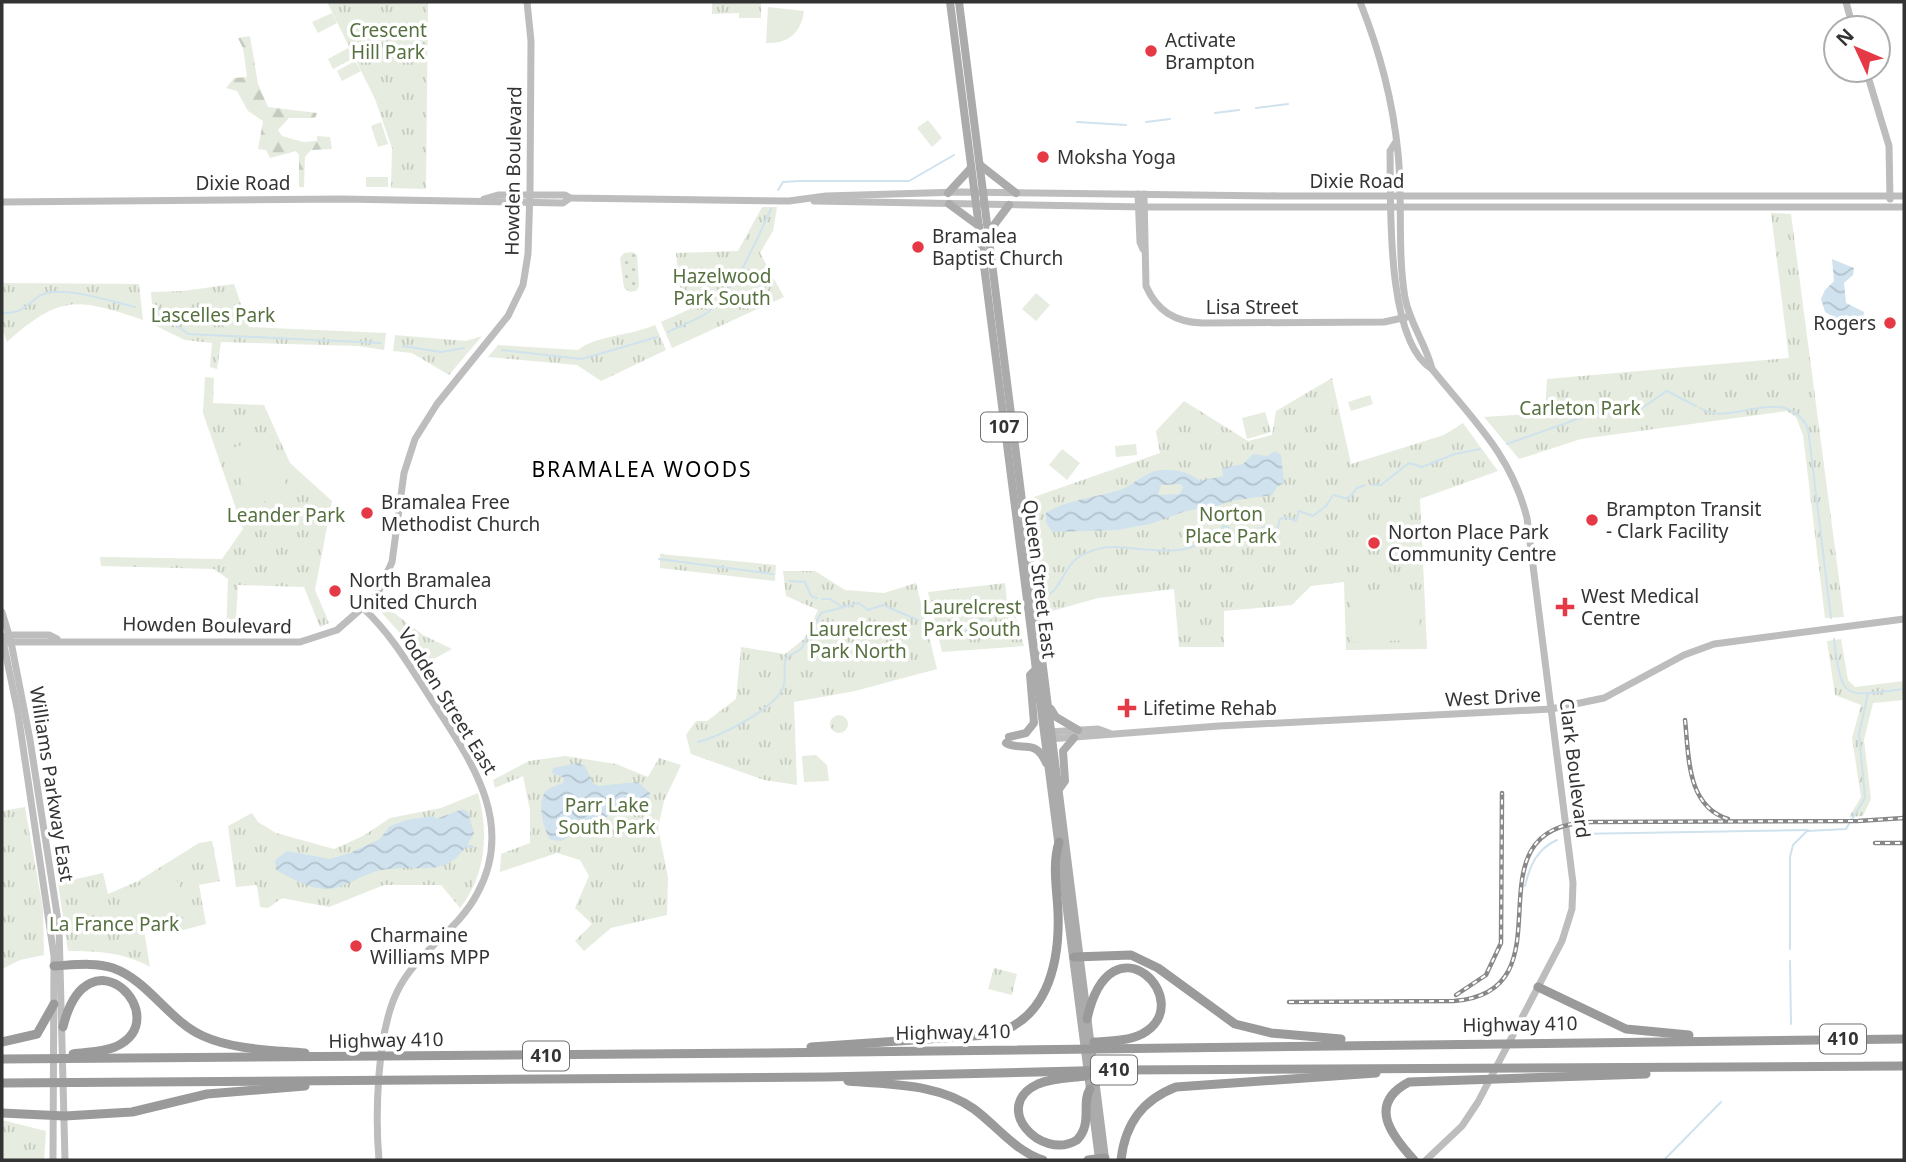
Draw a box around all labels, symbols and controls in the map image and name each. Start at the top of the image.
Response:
north arrow [1822,14,1892,84]
park label: Crescent Hill Park [349,17,427,65]
text: N [1830,23,1859,52]
place label: Activate Brampton [1165,27,1255,75]
marker: Activate Brampton [1143,43,1159,59]
street label: Howden Boulevard [499,86,527,256]
place label: Moksha Yoga [1057,144,1176,170]
marker: Moksha Yoga [1035,149,1051,165]
street label: Dixie Road [1309,168,1405,194]
street label: Dixie Road [195,170,291,196]
place label: Bramalea Baptist Church [932,223,1063,271]
marker: Bramalea Baptist Church [910,239,926,255]
park label: Hazelwood Park South [673,263,771,311]
street label: Lisa Street [1206,294,1298,320]
park label: Lascelles Park [151,302,275,328]
place label: Rogers [1813,310,1876,336]
marker: Rogers [1882,315,1898,331]
park label: Carleton Park [1519,395,1641,421]
road number: 107 [981,412,1027,442]
district label: BRAMALEA WOODS [531,455,753,483]
place label: Bramalea Free Methodist Church [381,489,540,537]
place label: Brampton Transit - Clark Facility [1606,496,1761,544]
street label: Queen Street East [1017,498,1063,660]
park label: Norton Place Park [1185,501,1277,549]
park label: Leander Park [227,502,345,528]
marker: Bramalea Free Methodist Church [359,505,375,521]
marker: Brampton Transit - Clark Facility [1584,512,1600,528]
place label: Norton Place Park Community Centre [1388,519,1556,567]
marker: Norton Place Park Community Centre [1366,535,1382,551]
place label: North Bramalea United Church [349,567,492,615]
marker: North Bramalea United Church [327,583,343,599]
place label: West Medical Centre [1581,583,1699,631]
park label: Laurelcrest Park South [923,594,1021,642]
marker: West Medical Centre [1555,597,1575,617]
street label: Howden Boulevard [122,611,292,639]
park label: Laurelcrest Park North [809,616,907,664]
street label: Vodden Street East [392,623,504,779]
street label: West Drive [1444,682,1542,712]
street label: Williams Parkway East [24,685,80,884]
place label: Lifetime Rehab [1143,695,1277,721]
street label: Clark Boulevard [1554,697,1596,839]
marker: Lifetime Rehab [1117,698,1137,718]
park label: Parr Lake South Park [558,792,656,840]
park label: La France Park [49,911,179,937]
place label: Charmaine Williams MPP [370,922,490,970]
marker: Charmaine Williams MPP [348,938,364,954]
street label: Highway 410 [1462,1010,1578,1038]
street label: Highway 410 [895,1018,1011,1046]
road number: 410 [1820,1024,1866,1054]
street label: Highway 410 [328,1026,444,1054]
road number: 410 [523,1042,569,1070]
road number: 410 [1091,1056,1137,1084]

